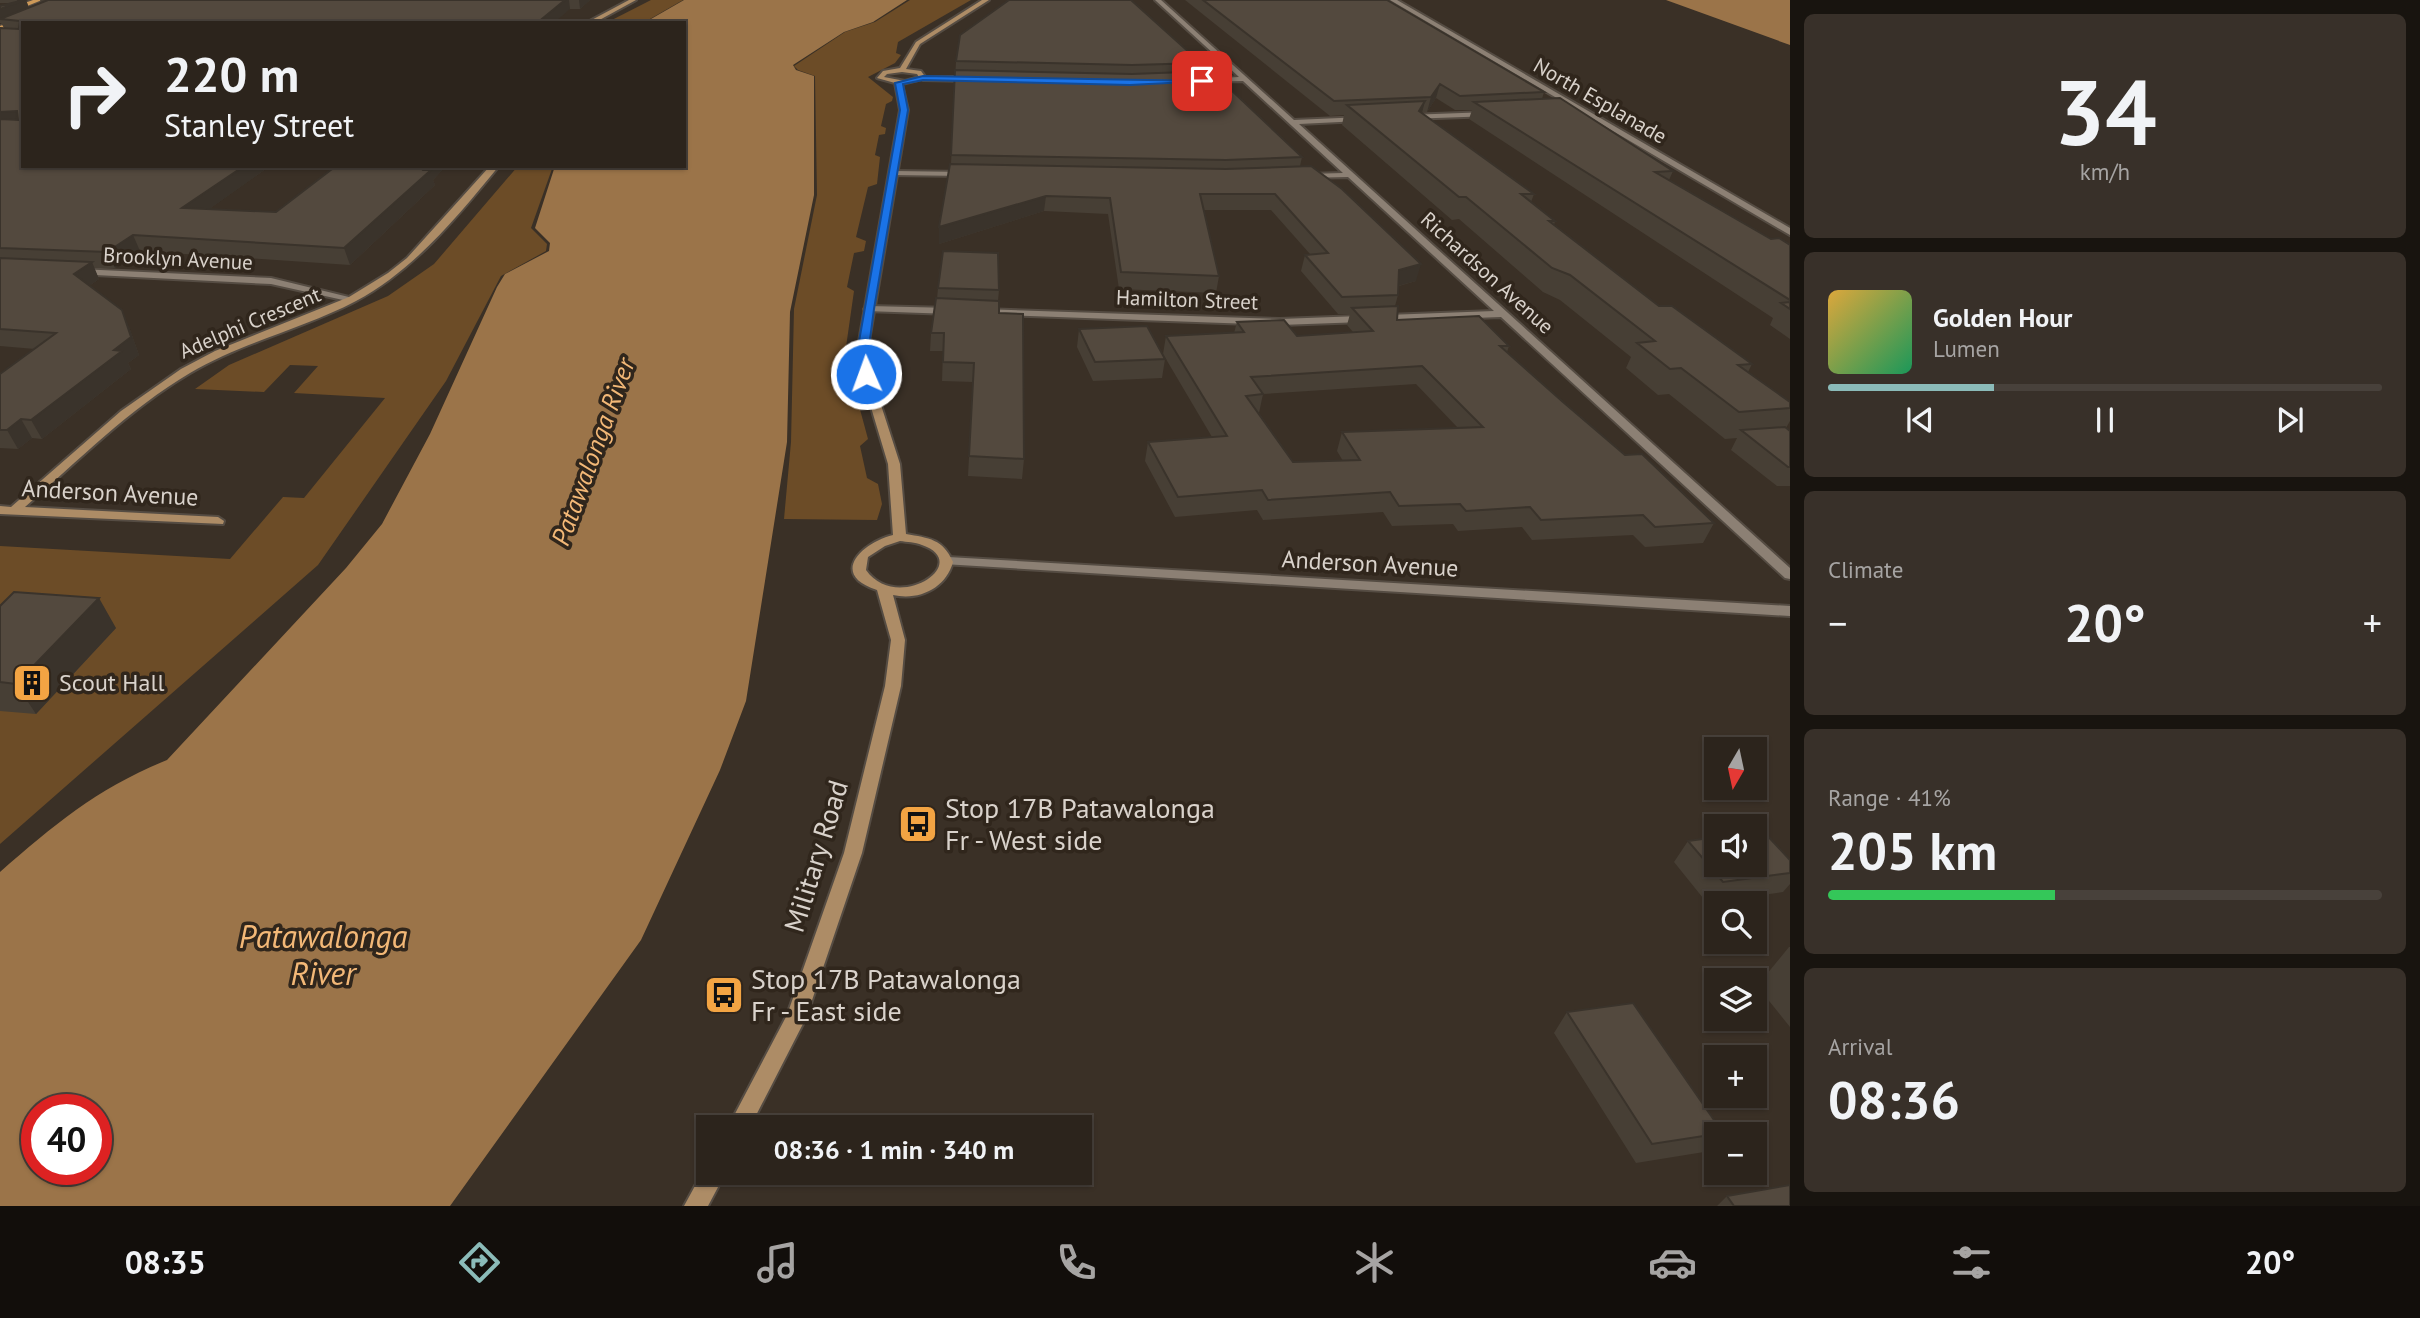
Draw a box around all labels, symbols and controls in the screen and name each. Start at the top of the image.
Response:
text: 220 m [164,42,299,106]
icon: right [49,49,140,140]
pin [1172,51,1232,111]
street label: North Esplanade [1529,52,1672,150]
text: 34 [2053,52,2157,170]
icon: arrive [1183,62,1221,100]
text: Stanley Street [164,104,354,146]
text: km/h [2080,157,2130,186]
street label: Richardson Avenue [1415,206,1560,340]
street label: Brooklyn Avenue [102,241,254,276]
street label: Adelphi Crescent [175,281,325,364]
street label: Hamilton Street [1115,284,1259,315]
text: Golden Hour [1933,301,2072,334]
text: Lumen [1933,334,2000,363]
position arrow [829,337,903,411]
water label: Patawalonga River [543,352,642,550]
icon: previous [1901,401,1939,439]
icon: pause [2086,401,2124,439]
icon: next [2271,401,2309,439]
street label: Anderson Avenue [21,472,199,513]
street label: Anderson Avenue [1281,543,1459,584]
text: Climate [1828,555,1903,584]
text: 20° [2064,589,2146,656]
text: − [1828,598,1847,647]
text: + [2363,598,2382,647]
building icon: Scout Hall [11,662,53,704]
place label: Scout Hall [59,667,164,698]
north arrow [1704,737,1768,800]
map controls [1704,737,1767,1185]
street label: Military Road [775,775,856,936]
text: Range · 41% [1828,783,1951,812]
place label: Stop 17B Patawalonga Fr - West side [945,789,1215,858]
bus stop icon: Stop 17B Patawalonga Fr - West side [897,803,939,845]
button: sound [1704,814,1767,877]
text: 205 km [1828,817,1997,884]
button: search [1704,891,1767,954]
water label: Patawalonga River [239,915,408,994]
place label: Stop 17B Patawalonga Fr - East side [751,960,1021,1029]
button: layers [1704,968,1767,1031]
bus stop icon: Stop 17B Patawalonga Fr - East side [703,974,745,1016]
text: Arrival [1828,1032,1892,1061]
button: + [1704,1045,1767,1108]
text: 08:36 [1828,1066,1960,1133]
speed limit sign: 40 [21,1094,112,1185]
button: − [1704,1122,1767,1185]
text: 08:36 · 1 min · 340 m [774,1133,1014,1166]
icon: directions [455,1238,504,1287]
icon: music [753,1238,802,1287]
icon: phone [1052,1238,1101,1287]
icon: climate [1350,1238,1399,1287]
icon: car [1648,1238,1697,1287]
icon: filters [1947,1238,1996,1287]
text: 08:35 [125,1241,206,1283]
text: 20° [2245,1241,2295,1283]

